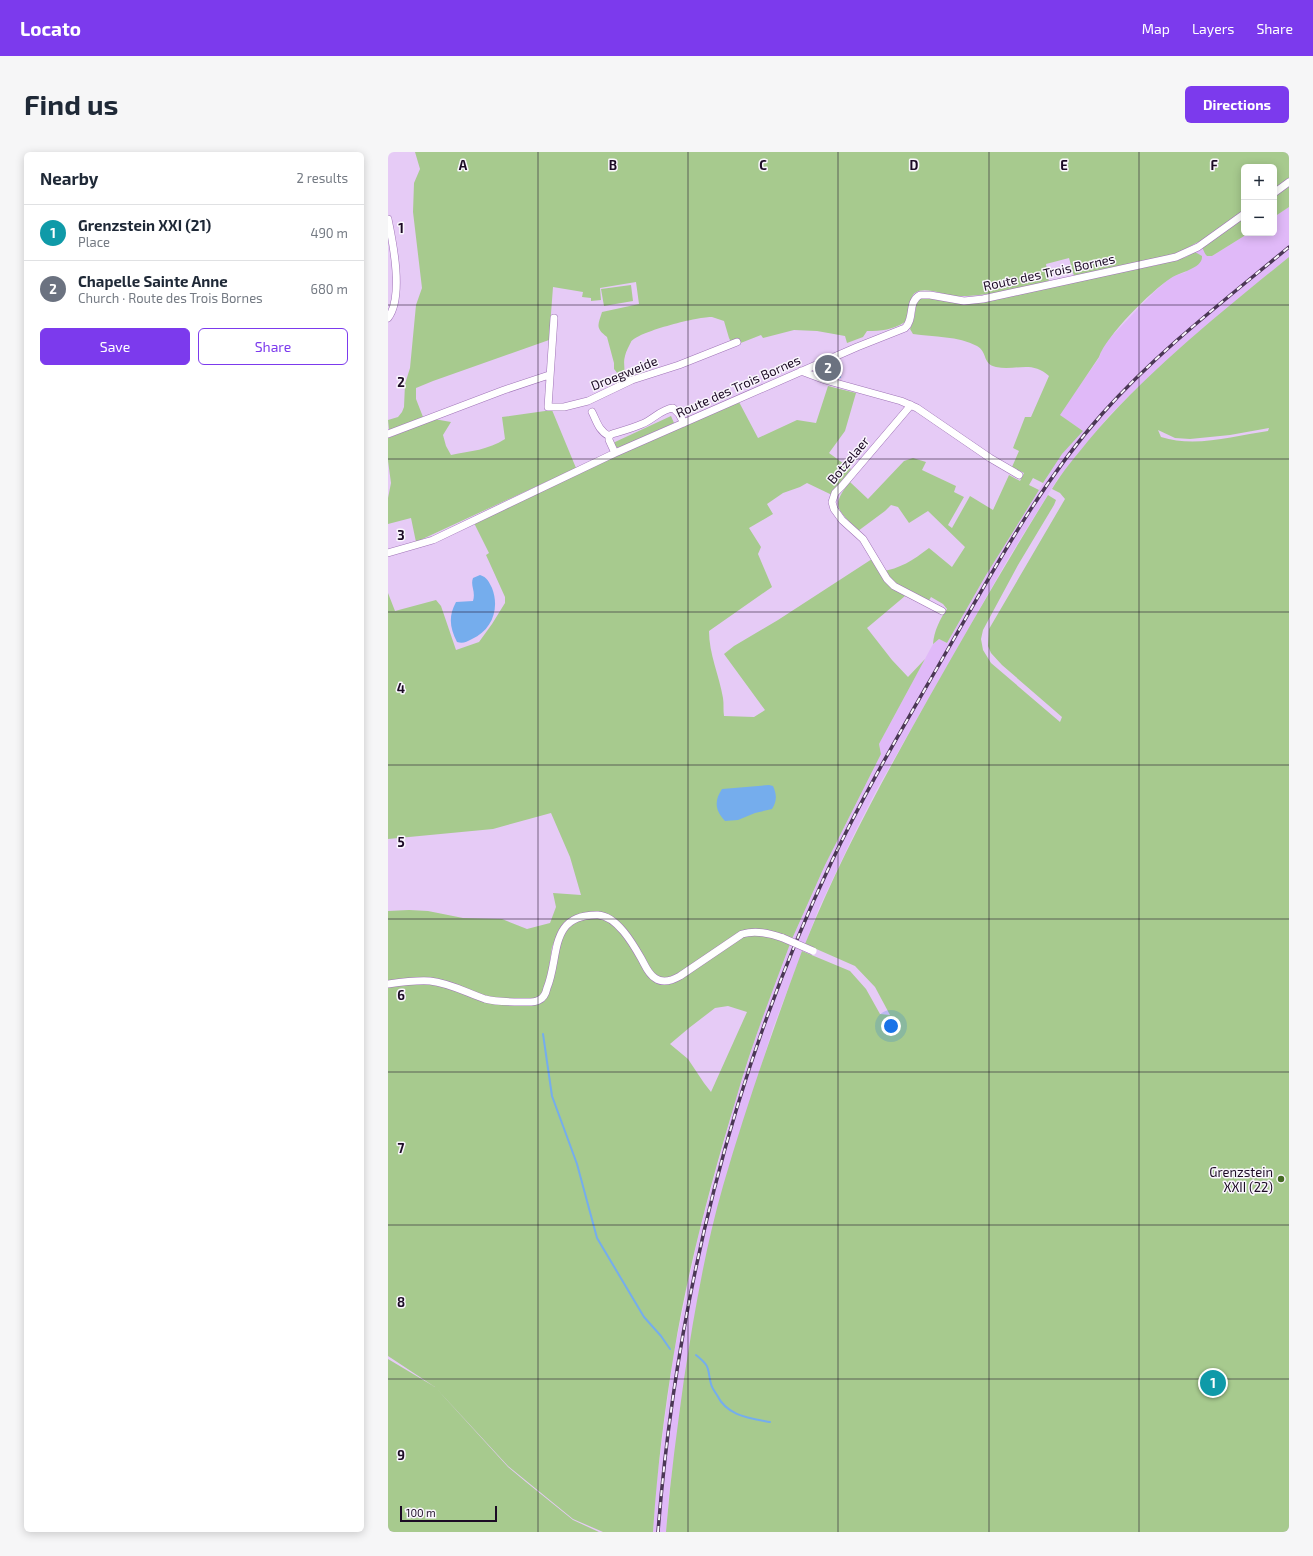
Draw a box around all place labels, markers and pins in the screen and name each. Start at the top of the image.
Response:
pin: 2 [815,353,841,383]
place label: Grenzstein XXII (22) [1209,1164,1273,1195]
marker: Grenzstein XXII (22) [1276,1174,1286,1184]
pin: 1 [1200,1368,1226,1398]

